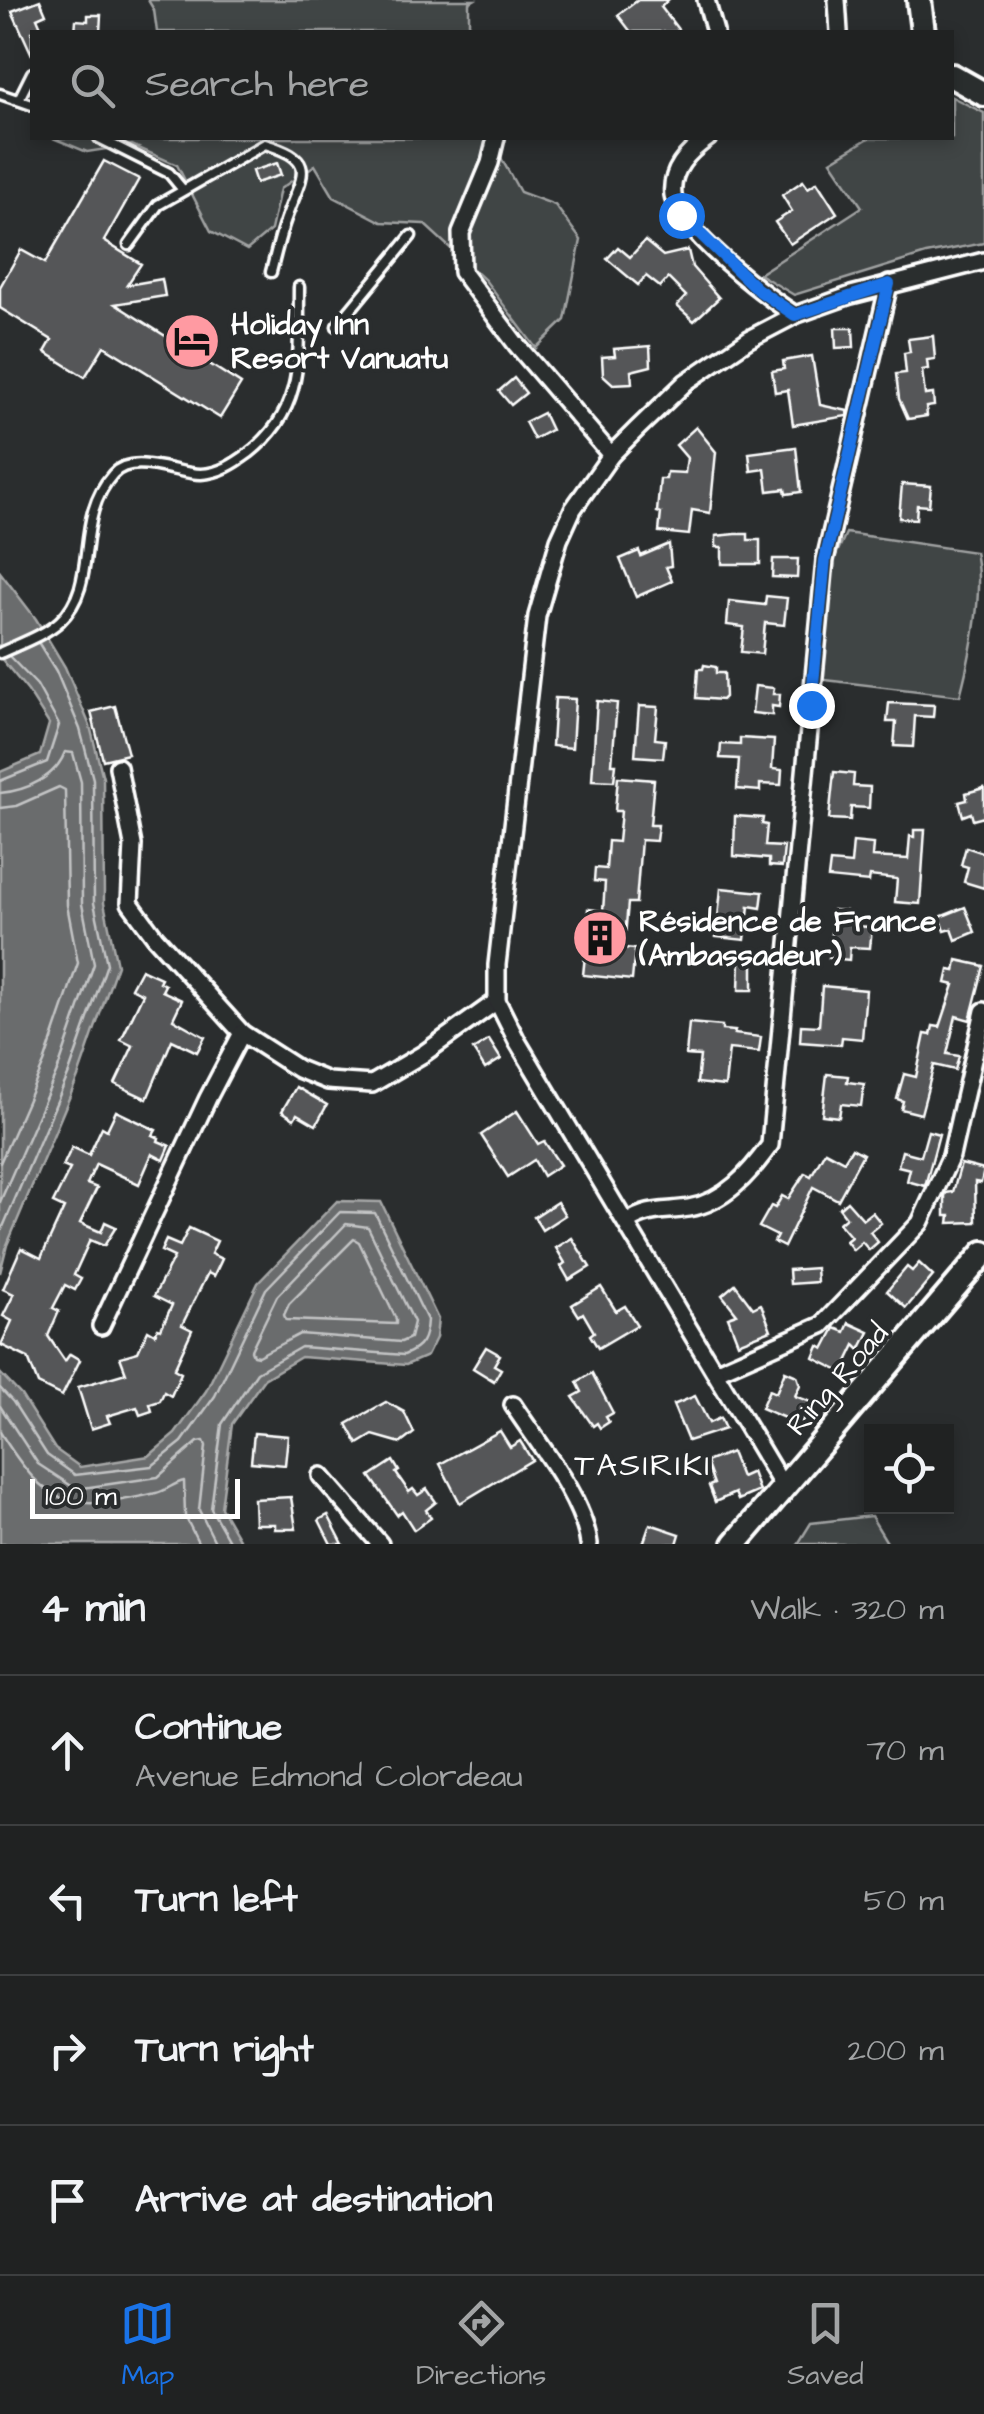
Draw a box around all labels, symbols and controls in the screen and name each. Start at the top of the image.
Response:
search box [30,30,954,140]
icon: search [65,58,120,113]
text: Search here [145,59,369,111]
route start [659,193,705,239]
place label: Holiday Inn Resort Vanuatu [231,304,448,380]
hotel icon: Holiday Inn Resort Vanuatu [162,311,222,371]
route end [789,683,835,729]
place label: Résidence de France (Ambassadeur) [638,901,936,977]
building icon: Résidence de France (Ambassadeur) [570,908,630,968]
street label: Ring Road [777,1314,899,1446]
map controls [864,1424,954,1514]
button: locate [864,1424,954,1514]
district label: TASIRIKI [574,1443,712,1488]
scale bar [30,1474,240,1518]
text: 100 m [45,1477,117,1516]
text: 4 min [40,1580,145,1638]
text: Walk · 320 m [750,1587,944,1632]
text: Continue [135,1702,282,1754]
icon: ahead [40,1723,95,1778]
text: 70 m [866,1728,944,1773]
text: Avenue Edmond Colordeau [135,1754,523,1799]
icon: left [40,1873,95,1928]
text: Turn left [135,1874,298,1926]
text: 50 m [863,1878,944,1923]
icon: right [40,2023,95,2078]
text: Turn right [135,2024,314,2076]
text: 200 m [848,2028,944,2073]
icon: arrive [40,2173,95,2228]
text: Arrive at destination [135,2174,492,2226]
tab: Map [120,2296,175,2395]
tab: Directions [416,2296,546,2395]
tab: Saved [787,2296,864,2395]

